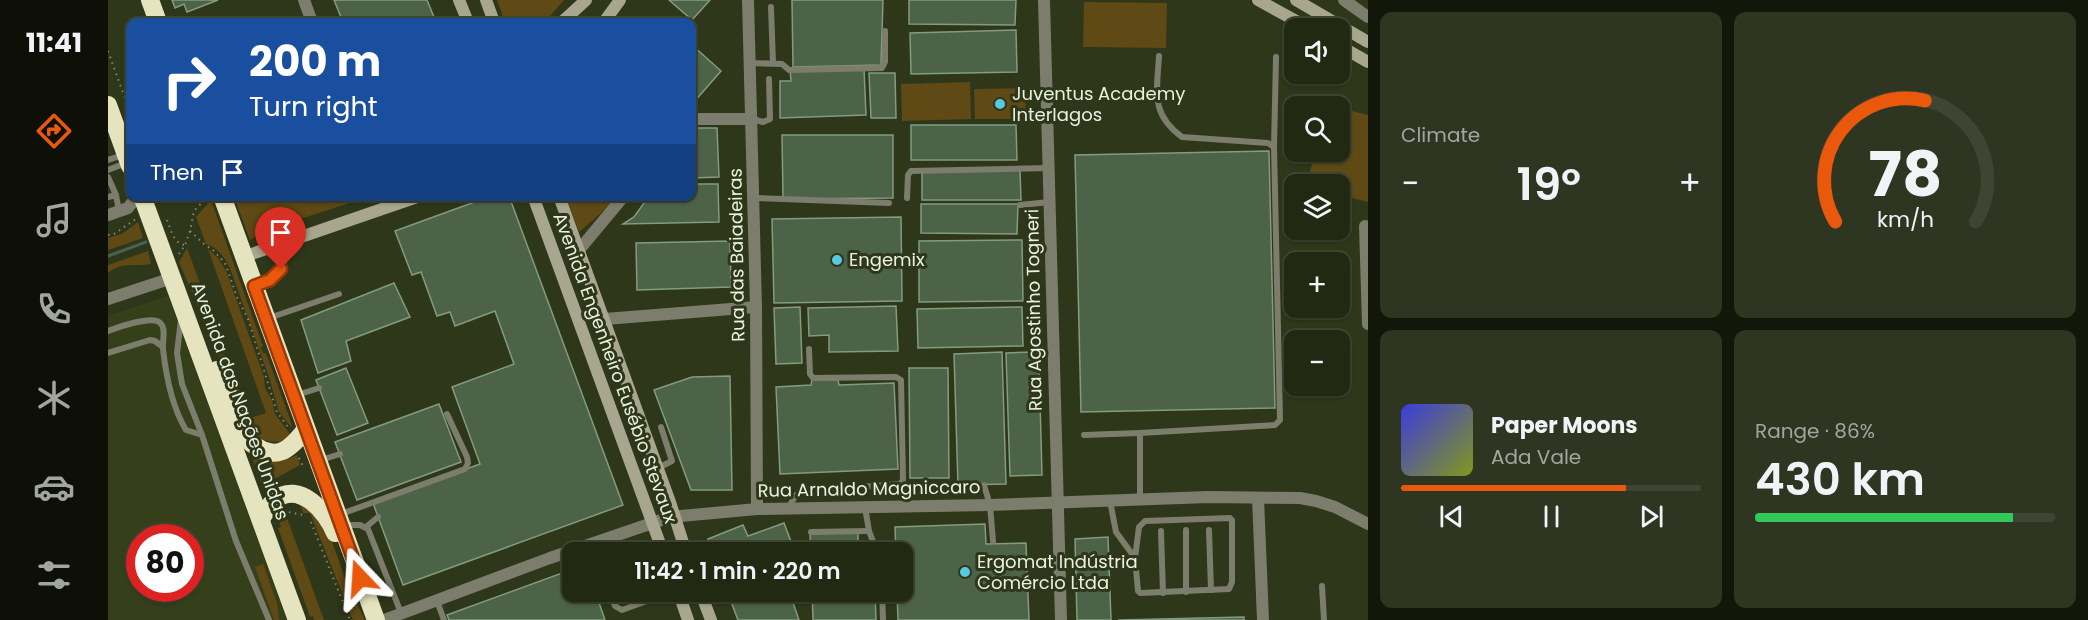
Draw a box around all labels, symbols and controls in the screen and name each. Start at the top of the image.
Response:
map controls [1284,18,1350,396]
button: sound [1284,18,1350,84]
text: 11:41 [26,24,82,61]
text: 200 m [249,32,381,91]
icon: right [150,42,228,120]
place label: Juventus Academy Interlagos [1012,81,1185,127]
text: Turn right [249,88,378,125]
button: search [1284,96,1350,162]
marker: Juventus Academy Interlagos [993,97,1007,111]
icon: directions [33,110,75,152]
text: Climate [1401,121,1480,149]
text: 78 [1868,130,1942,218]
text: 19° [1517,153,1581,216]
icon: arrive [216,156,249,189]
text: Then [150,157,204,188]
text: − [1401,160,1419,207]
text: + [1678,160,1701,207]
street label: Rua das Baiadeiras [722,168,751,342]
button: layers [1284,174,1350,240]
icon: music [33,199,75,241]
text: km/h [1876,204,1934,235]
pin [255,207,306,269]
street label: Avenida Engenheiro Eusébio Stevaux [547,209,684,527]
street label: Rua Agostinho Togneri [1019,209,1048,411]
icon: arrive [264,216,297,249]
place label: Engemix [849,247,925,272]
button: + [1284,252,1350,318]
marker: Engemix [830,253,844,267]
street label: Avenida das Nações Unidas [186,278,295,523]
icon: phone [33,288,75,330]
button: − [1284,330,1350,396]
icon: climate [33,377,75,419]
text: Paper Moons [1491,410,1638,441]
text: Range · 86% [1755,417,1875,445]
text: Ada Vale [1491,443,1581,471]
text: 430 km [1755,448,1925,511]
icon: car [33,466,75,508]
street label: Rua Arnaldo Magniccaro [757,474,981,503]
icon: previous [1435,500,1468,533]
icon: pause [1535,500,1568,533]
icon: next [1635,500,1668,533]
speed limit sign: 80 [126,524,204,602]
position arrow [328,546,392,610]
place label: Ergomat Indústria Comércio Ltda [977,549,1138,595]
icon: filters [33,554,75,596]
text: 11:42 · 1 min · 220 m [634,556,841,587]
marker: Ergomat Indústria Comércio Ltda [958,565,972,579]

